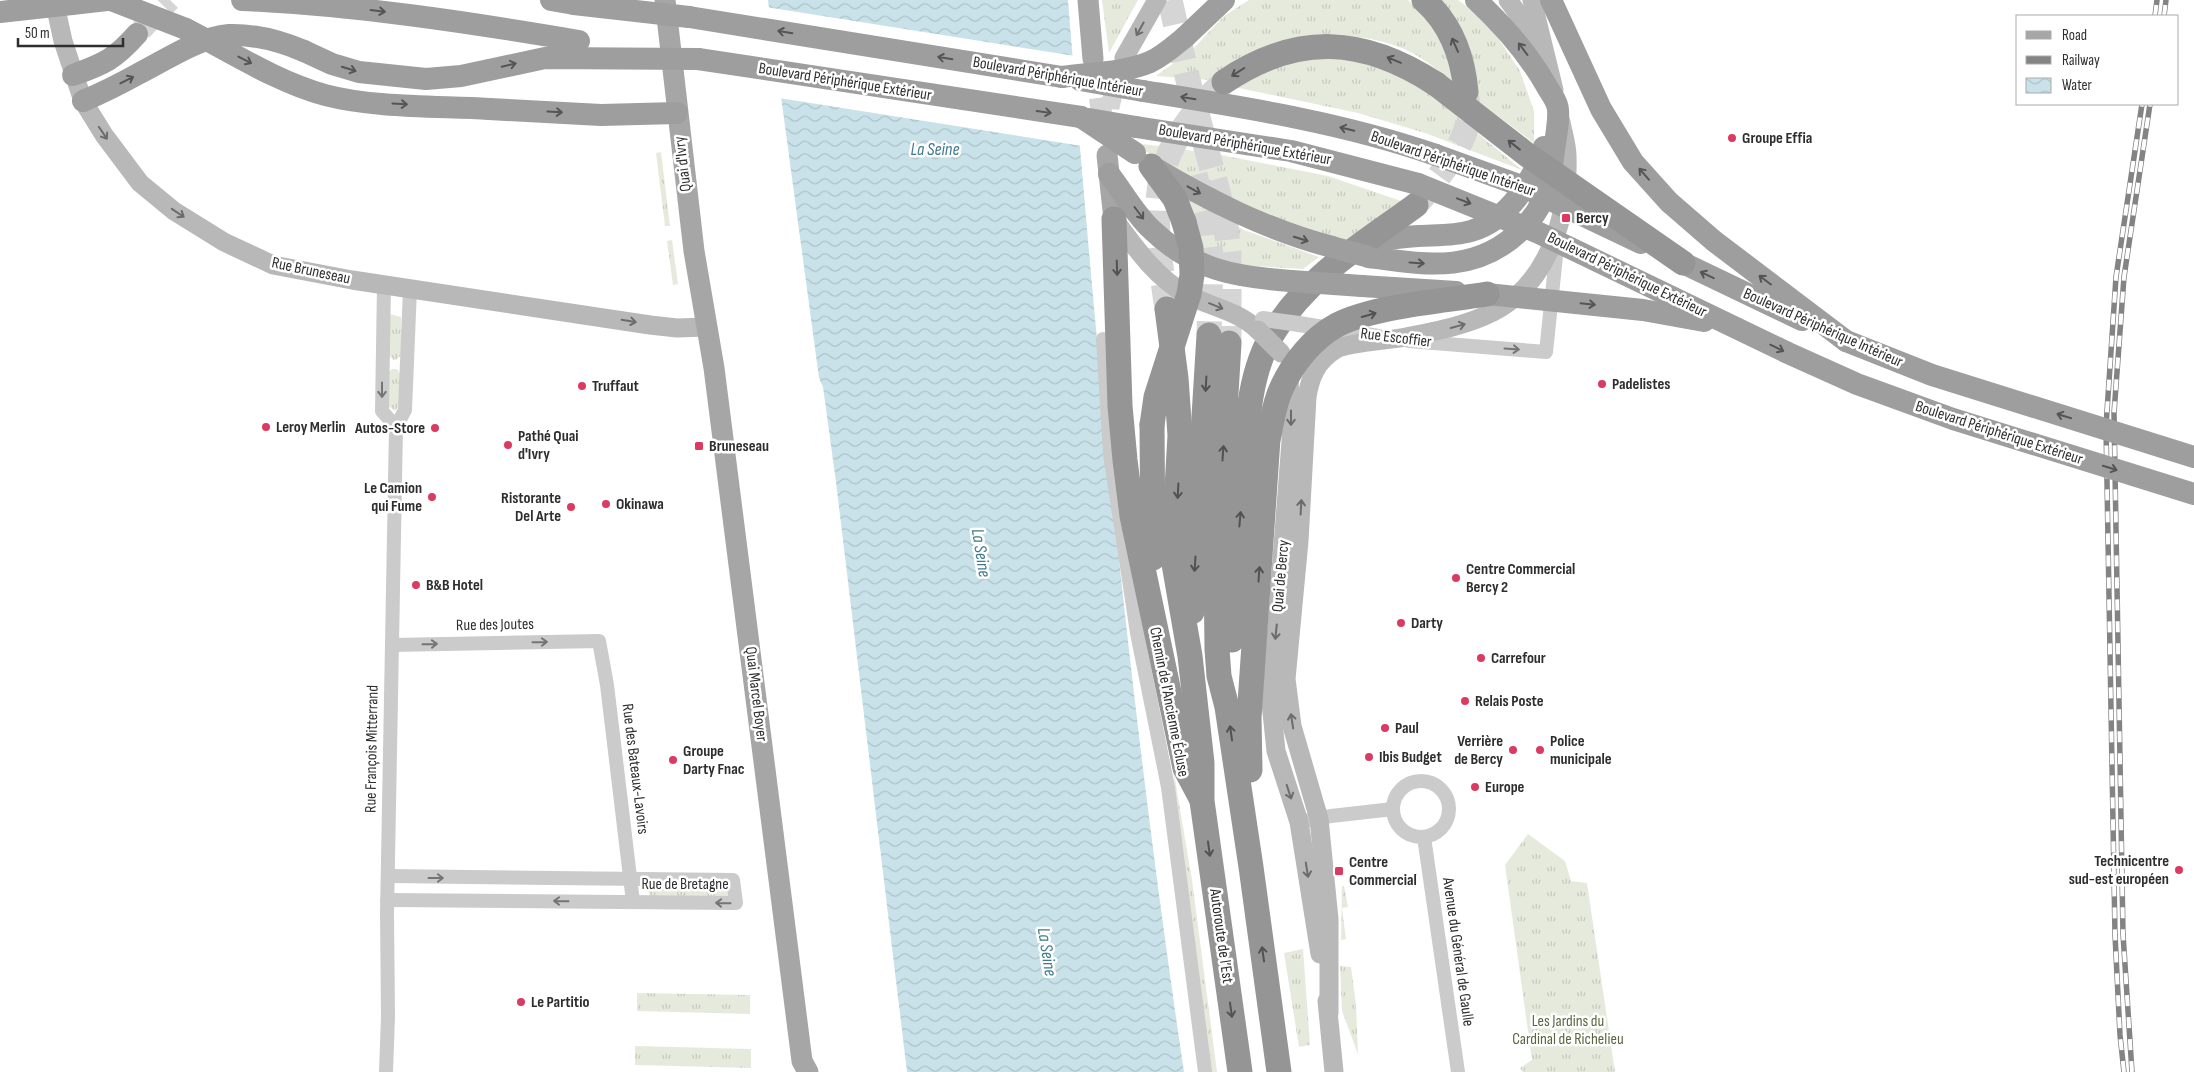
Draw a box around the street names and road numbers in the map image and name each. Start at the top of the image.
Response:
street label: Boulevard Périphérique Intérieur [971,53,1145,101]
street label: Boulevard Périphérique Extérieur [757,59,933,105]
street label: Boulevard Périphérique Extérieur [1157,120,1333,170]
street label: Boulevard Périphérique Intérieur [1368,127,1538,201]
street label: Quai d'Ivry [670,135,696,193]
street label: Boulevard Périphérique Extérieur [1544,228,1710,322]
street label: Rue Bruneseau [270,253,352,289]
street label: Boulevard Périphérique Intérieur [1740,284,1906,372]
street label: Rue Escoffier [1359,324,1433,352]
street label: Boulevard Périphérique Extérieur [1913,397,2086,469]
street label: Quai de Bercy [1268,539,1294,613]
street label: Rue des Joutes [456,615,534,635]
street label: Chemin de l'Ancienne Écluse [1145,626,1193,778]
street label: Quai Marcel Boyer [741,646,771,743]
street label: Rue François Mitterrand [361,685,383,813]
street label: Rue des Bateaux-Lavoirs [618,703,652,836]
street label: Rue de Bretagne [641,875,729,894]
street label: Avenue du Général de Gaulle [1438,875,1478,1028]
street label: Autoroute de l’Est [1205,887,1237,985]

